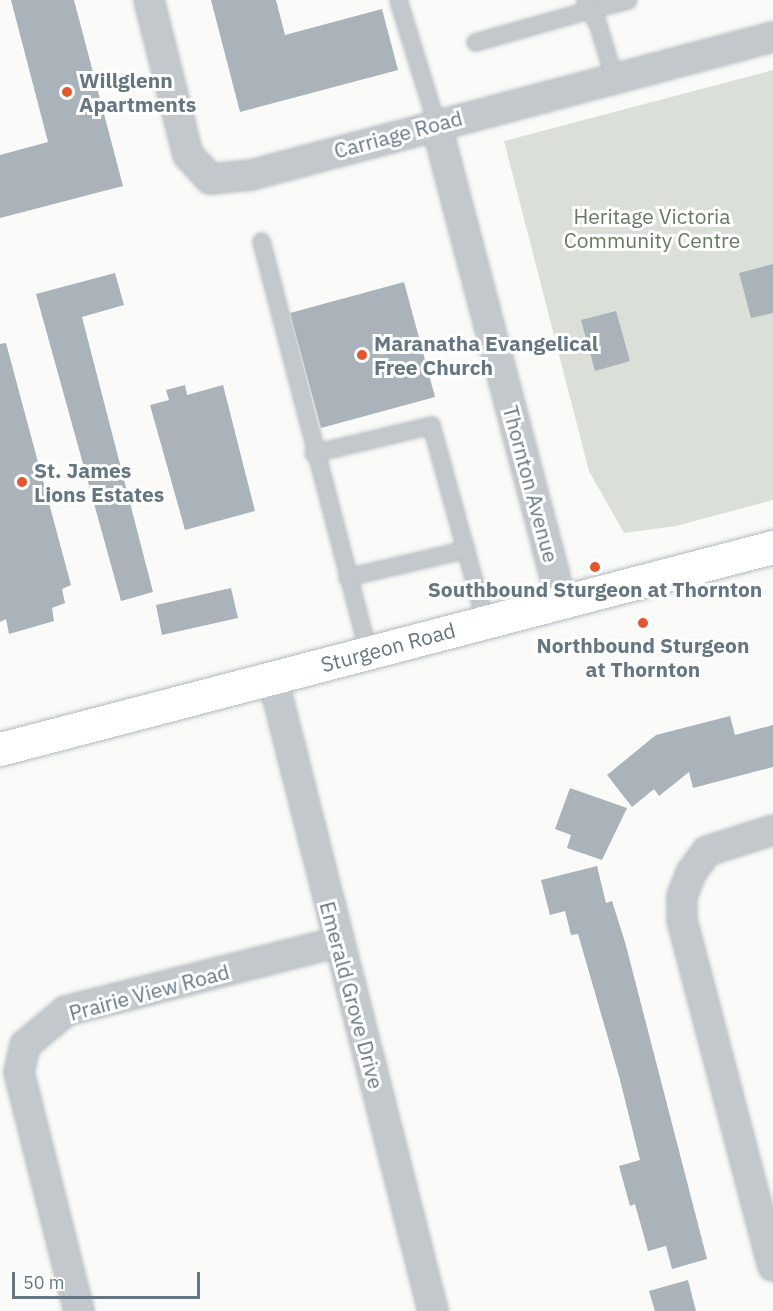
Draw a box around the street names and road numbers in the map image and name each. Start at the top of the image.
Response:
street label: Carriage Road [331,105,465,163]
street label: Thornton Avenue [498,403,564,565]
street label: Sturgeon Road [318,617,458,677]
street label: Emerald Grove Drive [315,899,389,1091]
street label: Prairie View Road [66,958,232,1026]

